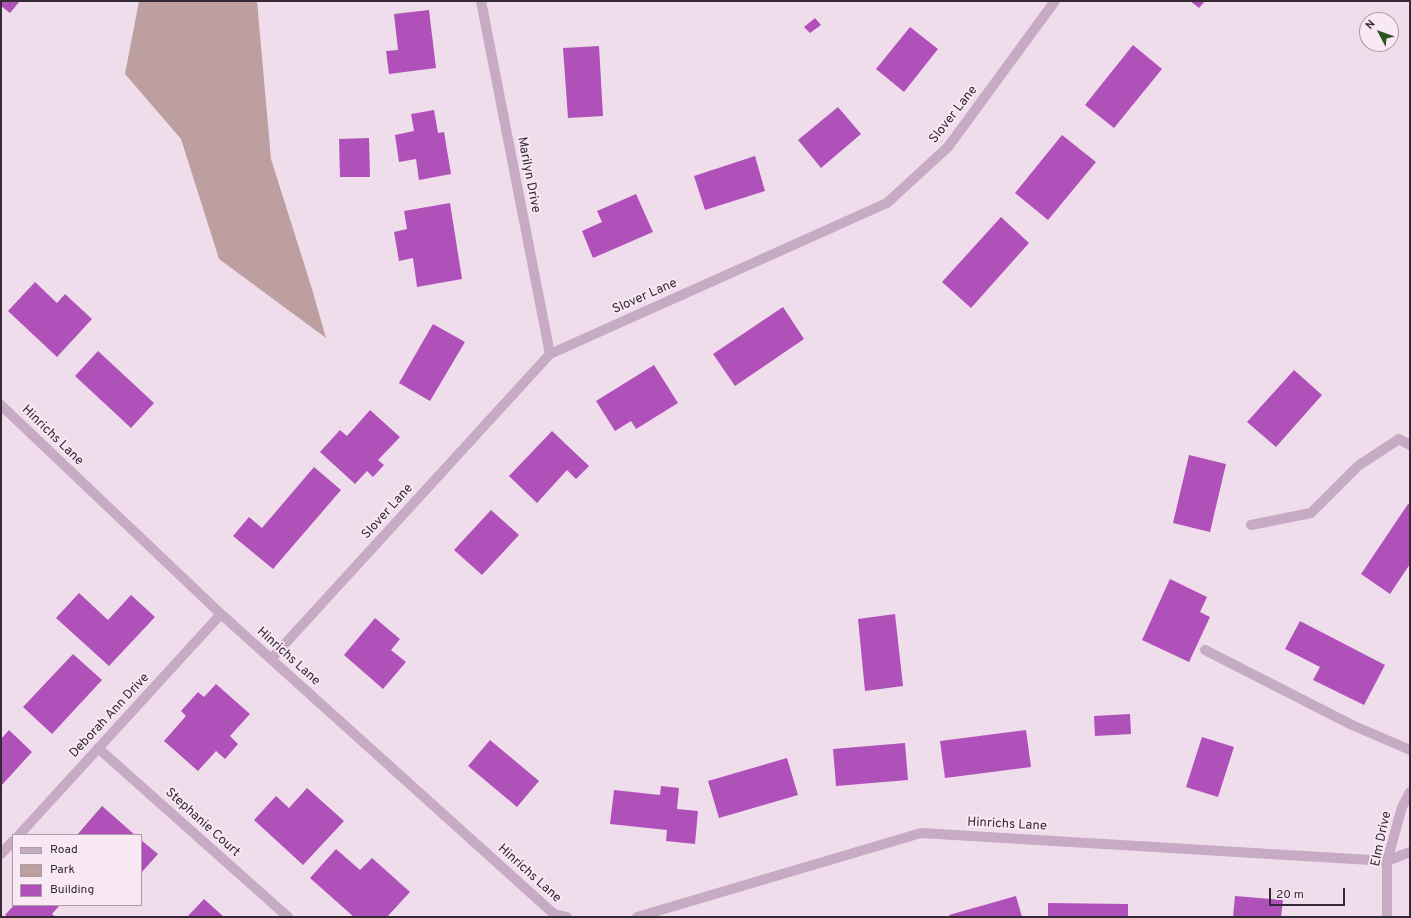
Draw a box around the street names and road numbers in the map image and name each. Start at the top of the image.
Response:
street label: Slover Lane [927,83,981,147]
street label: Marilyn Drive [513,136,543,214]
street label: Slover Lane [610,276,680,318]
street label: Hinrichs Lane [18,403,86,469]
street label: Slover Lane [359,481,417,543]
street label: Hinrichs Lane [253,624,323,690]
street label: Deborah Ann Drive [67,670,153,762]
street label: Stephanie Court [161,785,243,861]
street label: Elm Drive [1369,810,1395,868]
street label: Hinrichs Lane [967,815,1047,835]
street label: Hinrichs Lane [494,841,564,907]

